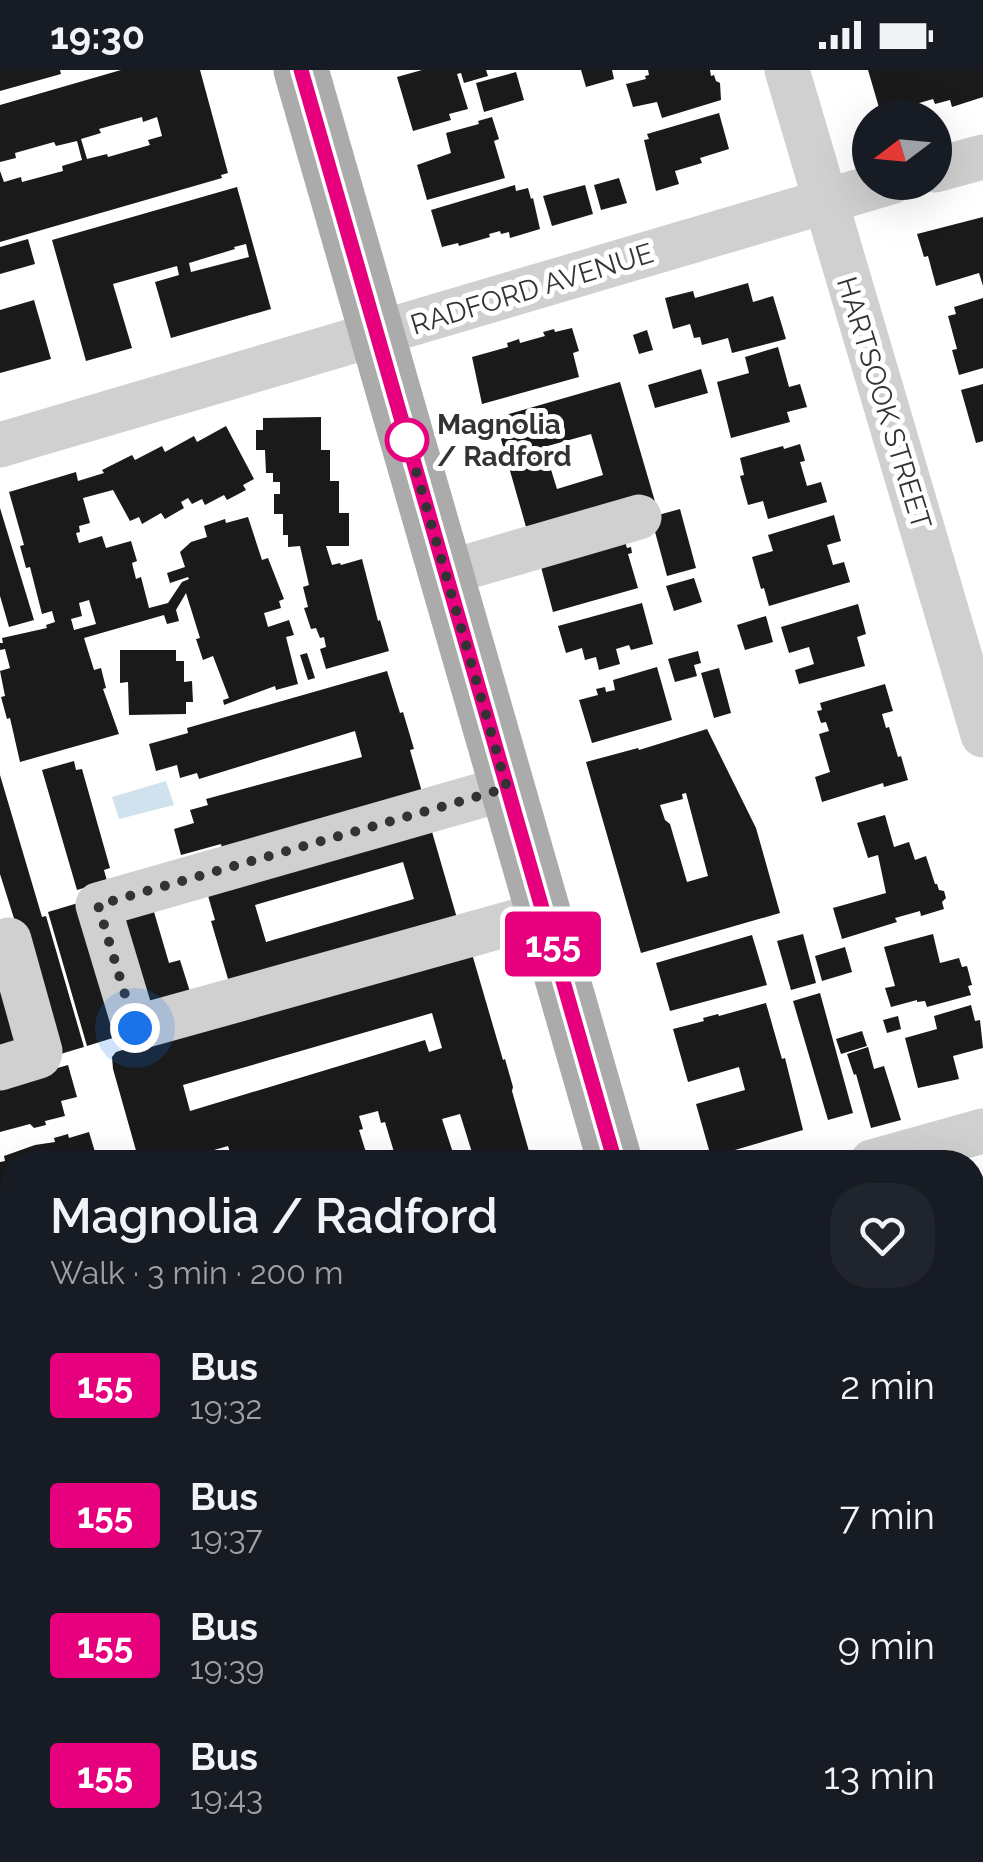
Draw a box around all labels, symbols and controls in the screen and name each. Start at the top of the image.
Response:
text: 19:30 [50,13,145,58]
north arrow [852,100,952,200]
map controls [852,100,952,200]
street label: RADFORD AVENUE [407,236,657,342]
street label: HARTSOOK STREET [830,273,938,533]
place label: Magnolia / Radford [437,408,572,473]
marker: Magnolia / Radford [386,419,428,461]
line badge: 155 [496,912,610,976]
text: 155 [525,924,581,965]
your location [110,1003,160,1053]
button: heart [830,1183,935,1288]
text: Magnolia / Radford [50,1188,498,1244]
text: Walk · 3 min · 200 m [50,1254,343,1291]
text: Bus [190,1344,258,1389]
text: 2 min [840,1363,935,1408]
text: 155 [77,1365,133,1406]
text: 19:32 [190,1389,262,1426]
text: Bus [190,1474,258,1519]
text: 7 min [840,1493,935,1538]
text: 155 [77,1495,133,1536]
text: 19:37 [190,1519,263,1556]
text: Bus [190,1604,258,1649]
text: 9 min [838,1623,935,1668]
text: 155 [77,1625,133,1666]
text: 19:39 [190,1649,264,1686]
text: Bus [190,1734,258,1779]
text: 13 min [823,1753,935,1798]
text: 155 [77,1755,133,1796]
text: 19:43 [190,1779,263,1816]

